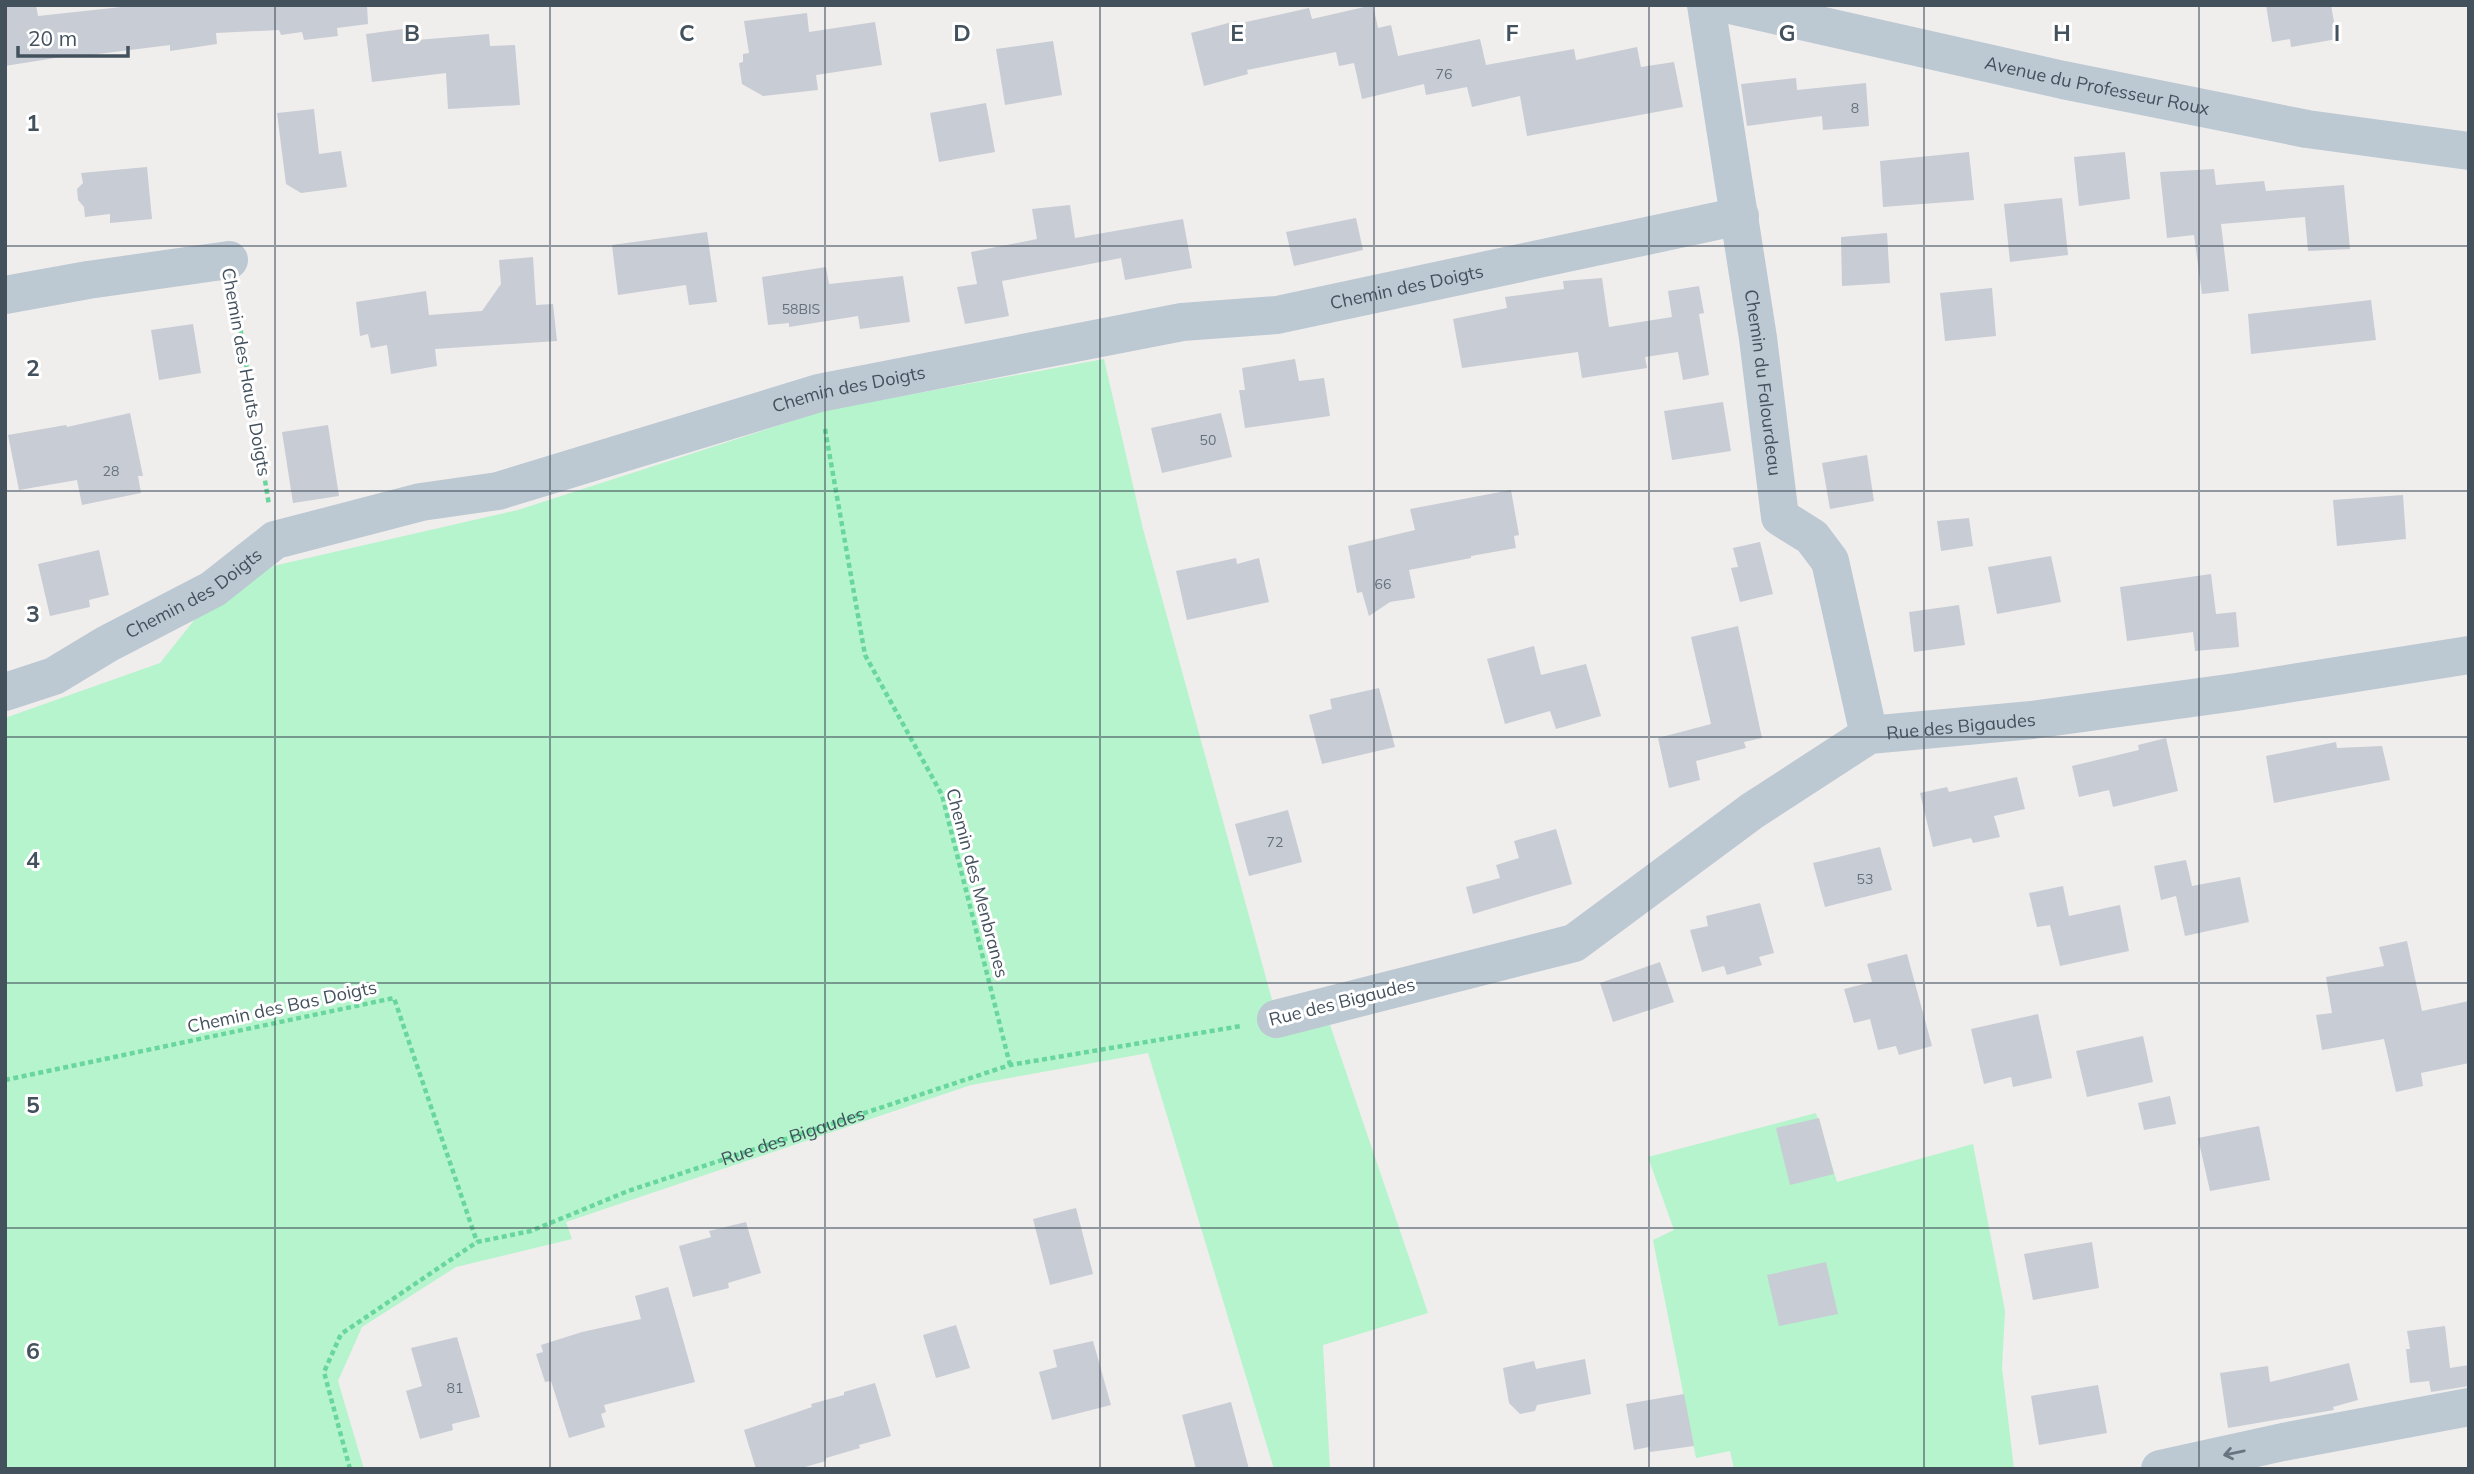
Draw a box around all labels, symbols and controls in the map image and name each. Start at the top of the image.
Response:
scale bar [18,14,128,58]
text: B [404,18,420,47]
text: C [679,18,695,47]
text: D [953,18,971,47]
text: E [1230,18,1244,47]
text: F [1505,18,1519,47]
text: G [1778,18,1796,47]
text: H [2053,18,2071,47]
text: I [2334,18,2340,47]
text: 20 m [28,25,77,51]
street label: Avenue du Professeur Roux [1983,51,2212,120]
house number: 76 [1436,65,1452,83]
house number: 8 [1851,99,1859,117]
text: 1 [26,108,40,137]
street label: Chemin des Doigts [1328,259,1486,314]
street label: Chemin des Hauts Doigts [217,266,276,478]
street label: Chemin du Falourdeau [1740,288,1787,477]
house number: 58BIS [782,300,821,318]
text: 2 [26,353,40,382]
street label: Chemin des Doigts [769,360,927,418]
house number: 50 [1200,431,1216,449]
house number: 28 [103,462,119,480]
street label: Chemin des Doigts [121,543,266,643]
house number: 66 [1375,575,1391,593]
text: 3 [26,599,40,628]
street label: Rue des Bigaudes [1885,708,2037,744]
street label: Chemin des Menbranes [941,786,1014,980]
house number: 72 [1267,833,1283,851]
text: 4 [26,845,40,874]
house number: 53 [1857,870,1873,888]
street label: Rue des Bigaudes [1266,972,1417,1031]
street label: Chemin des Bas Doigts [185,975,379,1038]
text: 5 [26,1090,40,1119]
street label: Rue des Bigaudes [718,1102,868,1170]
text: 6 [26,1336,40,1365]
house number: 81 [447,1379,463,1397]
one-way arrow [2223,1447,2245,1460]

